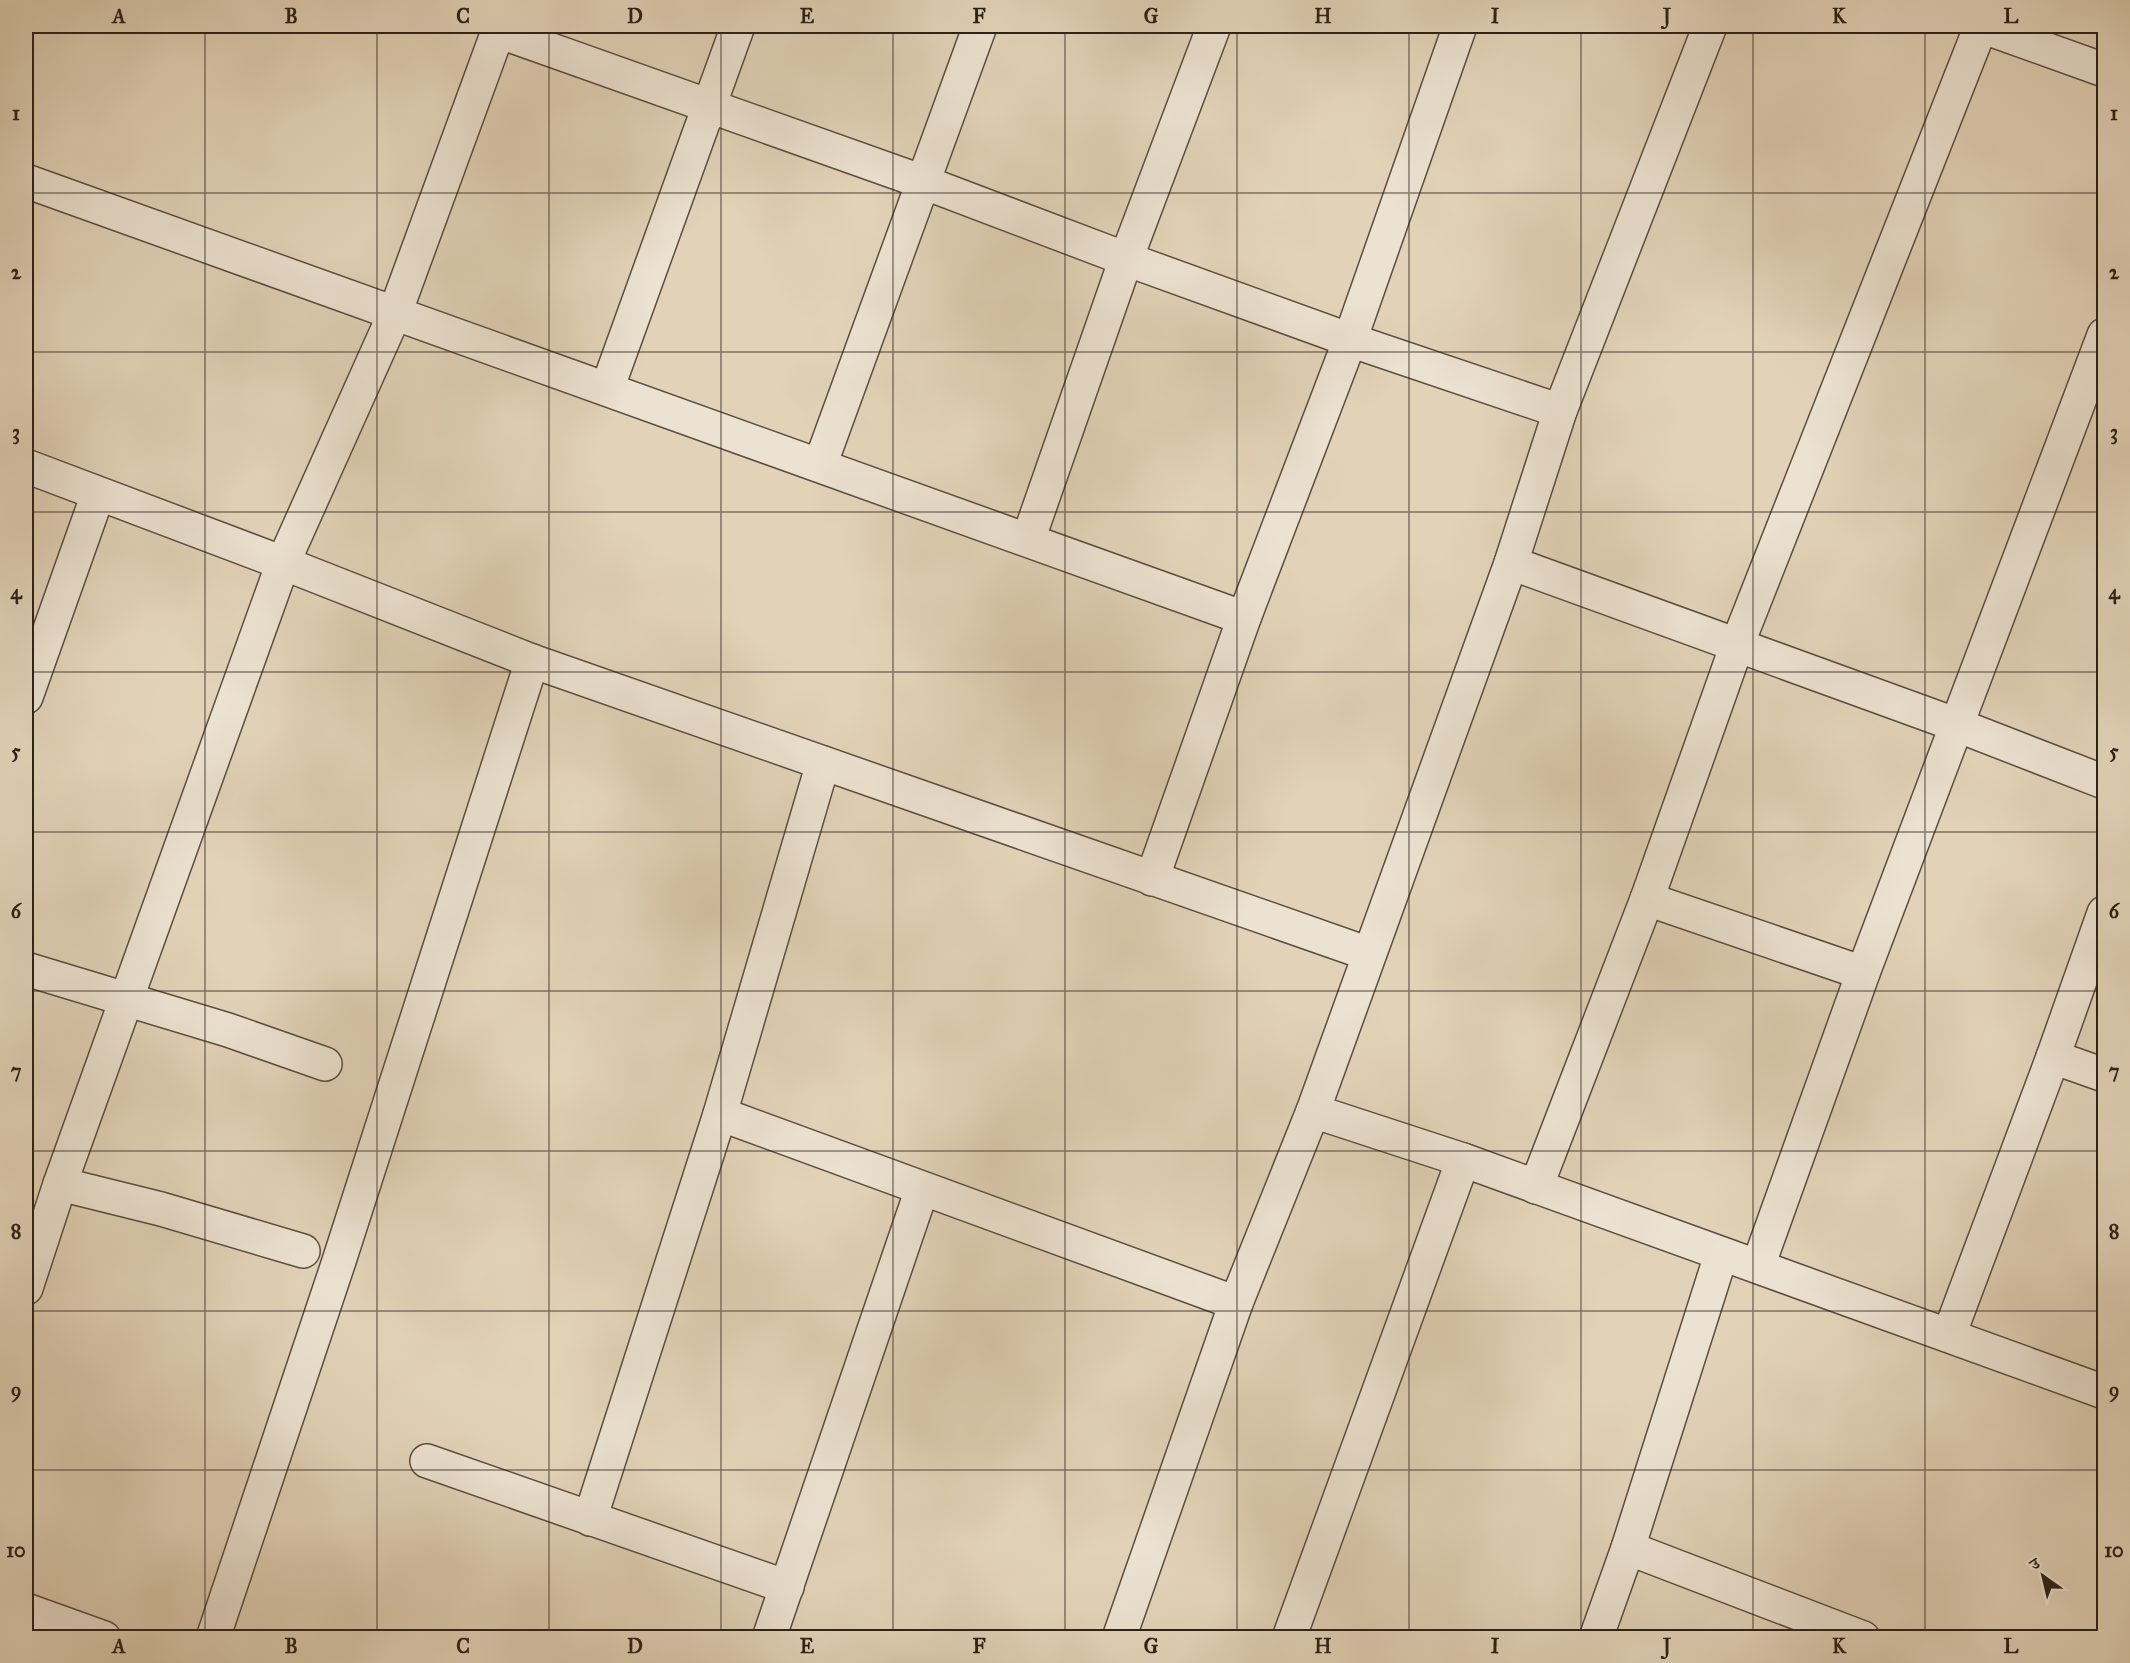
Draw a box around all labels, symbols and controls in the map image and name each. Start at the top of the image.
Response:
text: A [110,4,126,28]
text: B [284,4,298,28]
text: C [456,4,470,28]
text: D [627,4,643,28]
text: E [800,4,815,28]
text: F [972,4,986,28]
text: G [1144,4,1159,28]
text: H [1314,4,1332,28]
text: I [1491,4,1500,28]
text: J [1660,4,1672,30]
text: K [1832,4,1847,28]
text: L [2004,4,2019,28]
text: 1 [12,101,20,125]
text: 1 [2110,101,2118,125]
text: 2 [11,260,22,284]
text: 2 [2109,260,2120,284]
text: 3 [12,420,20,445]
text: 3 [2110,420,2118,445]
text: 4 [10,580,22,605]
text: 4 [2108,580,2120,605]
text: 5 [11,739,21,763]
text: 5 [2109,739,2119,763]
text: 6 [11,899,23,923]
text: 6 [2109,899,2121,923]
text: 7 [11,1059,22,1083]
text: 7 [2109,1059,2120,1083]
text: 8 [11,1219,21,1243]
text: 8 [2109,1219,2119,1243]
text: 9 [11,1378,21,1403]
text: 9 [2109,1378,2119,1403]
text: 10 [6,1538,26,1562]
text: 10 [2104,1538,2124,1562]
north arrow [2013,1546,2073,1606]
text: उ [2025,1553,2045,1575]
text: A [110,1634,126,1658]
text: B [284,1634,298,1658]
text: C [456,1634,470,1658]
text: D [627,1634,643,1658]
text: E [800,1634,815,1658]
text: F [972,1634,986,1658]
text: G [1144,1634,1159,1658]
text: H [1314,1634,1332,1658]
text: I [1491,1634,1500,1658]
text: J [1660,1634,1672,1660]
text: K [1832,1634,1847,1658]
text: L [2004,1634,2019,1658]

